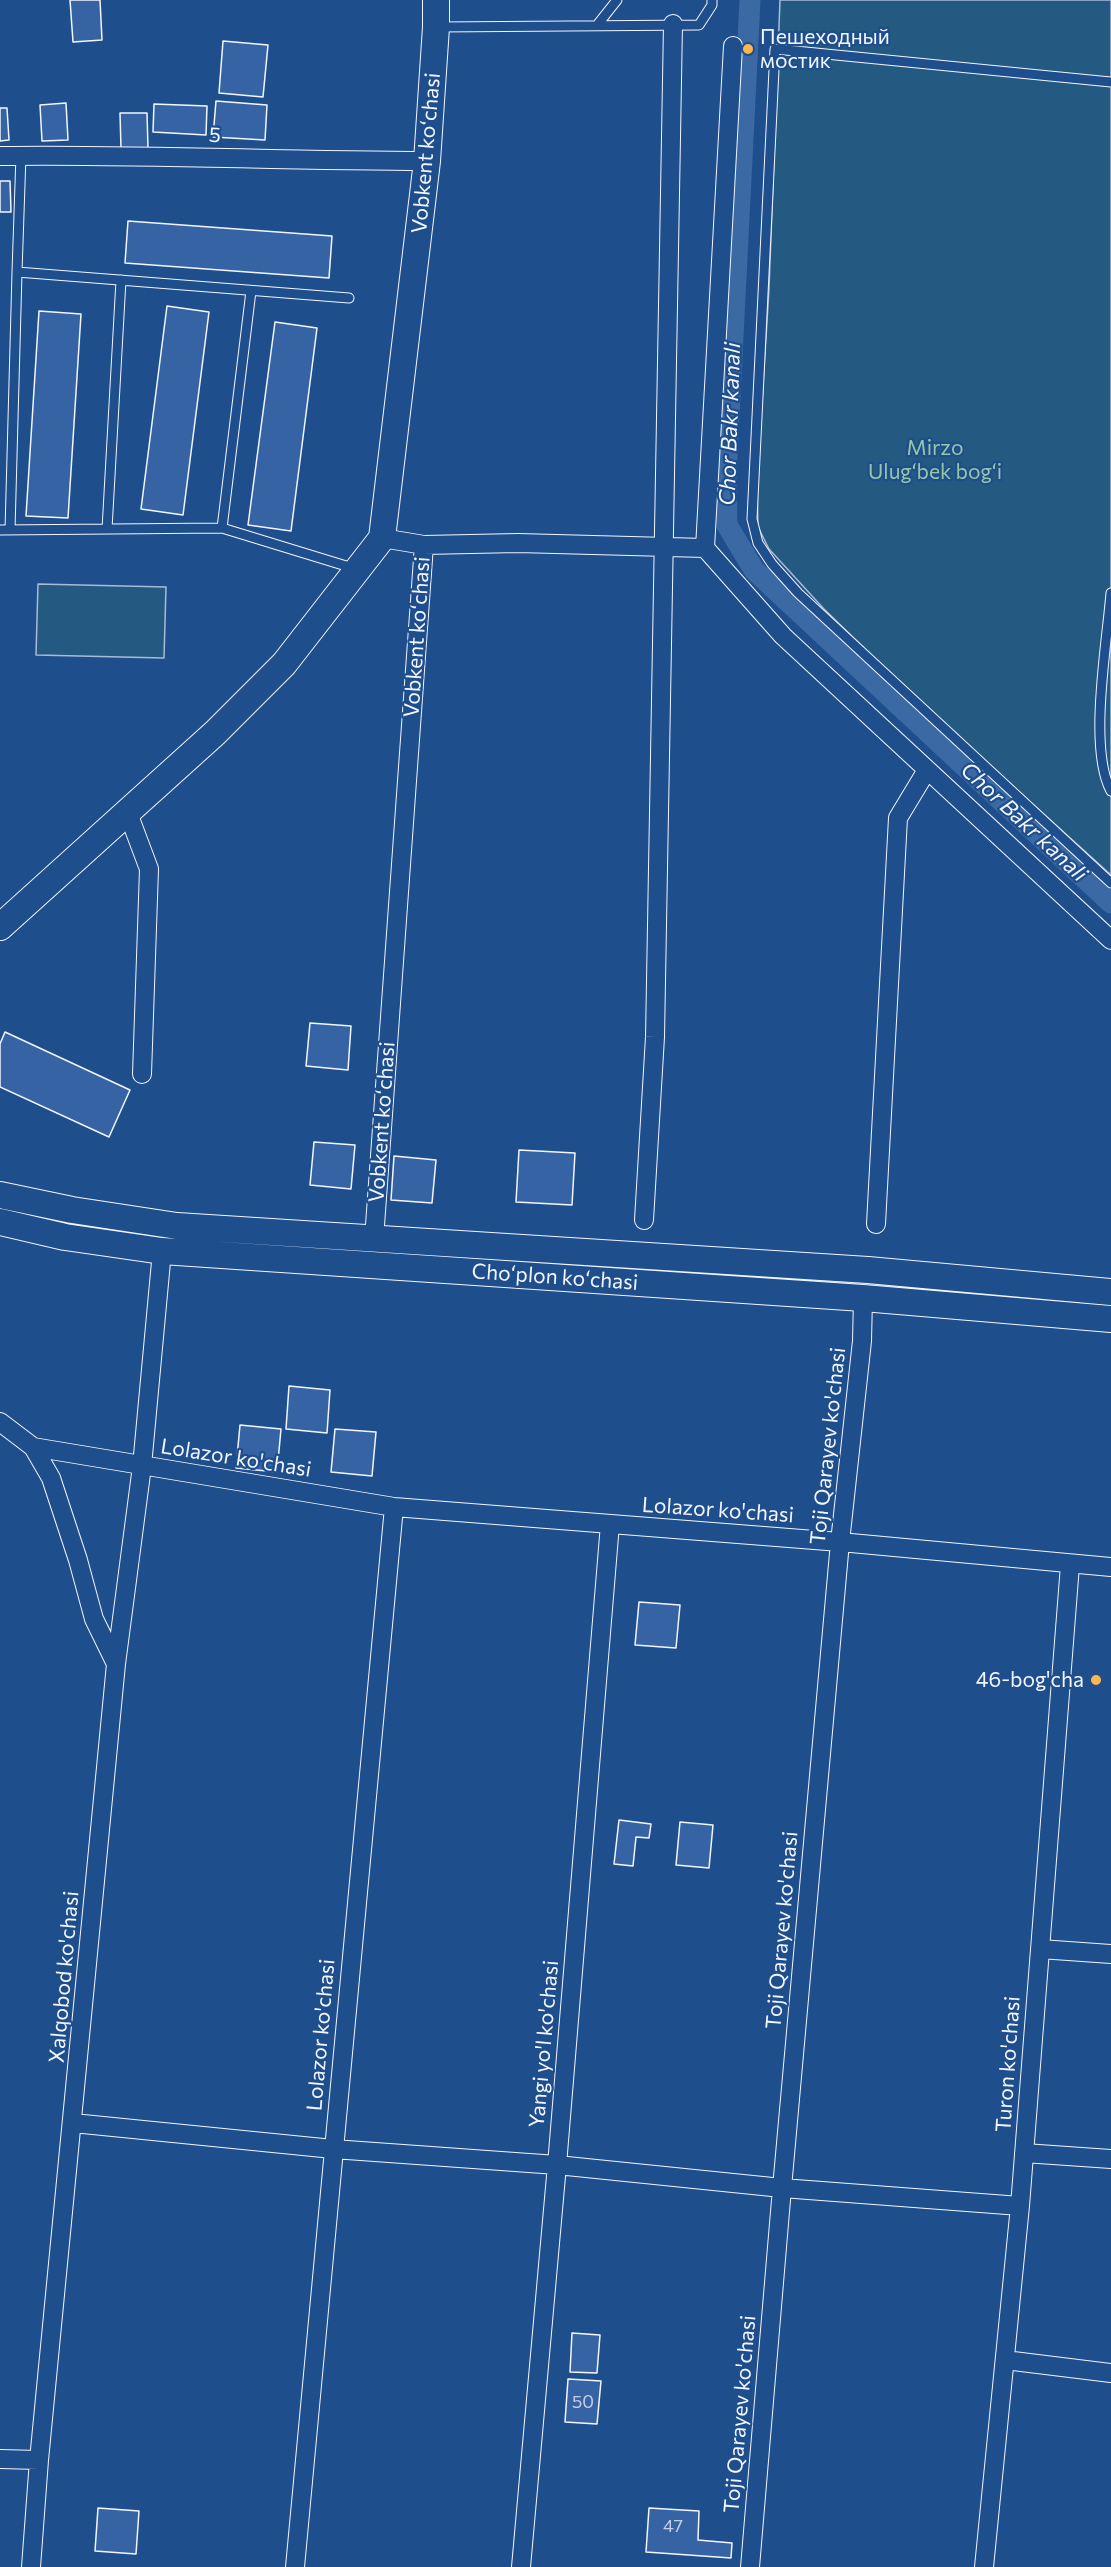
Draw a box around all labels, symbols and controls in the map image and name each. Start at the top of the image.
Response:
place label: Пешеходный мостик [760,24,890,74]
marker: Пешеходный мостик [741,42,755,56]
street label: Vobkent koʻchasi [406,72,446,234]
street label: 5 [208,122,222,148]
water label: Chor Bakr kanali [714,342,746,506]
park label: Mirzo Ulugʻbek bogʻi [868,435,1002,485]
street label: Vobkent koʻchasi [399,556,435,718]
water label: Chor Bakr kanali [955,757,1093,887]
street label: Vobkent koʻchasi [364,1041,400,1203]
street label: Choʻplon koʻchasi [471,1259,639,1295]
street label: Toji Qarayev ko'chasi [805,1346,851,1546]
street label: Lolazor ko'chasi [159,1434,313,1482]
street label: Lolazor ko'chasi [641,1492,795,1528]
place label: 46-bog'cha [976,1667,1084,1693]
marker: 46-bog'cha [1089,1673,1103,1687]
street label: Toji Qarayev ko'chasi [761,1830,803,2030]
street label: Xalqobod ko'chasi [44,1890,84,2064]
street label: Lolazor ko'chasi [302,1958,340,2112]
street label: Yangi yo'l ko'chasi [524,1959,564,2129]
street label: Turon ko'chasi [991,1995,1025,2133]
street label: Toji Qarayev ko'chasi [719,2314,761,2514]
house number: 50 [572,2391,594,2413]
house number: 47 [663,2515,683,2537]

